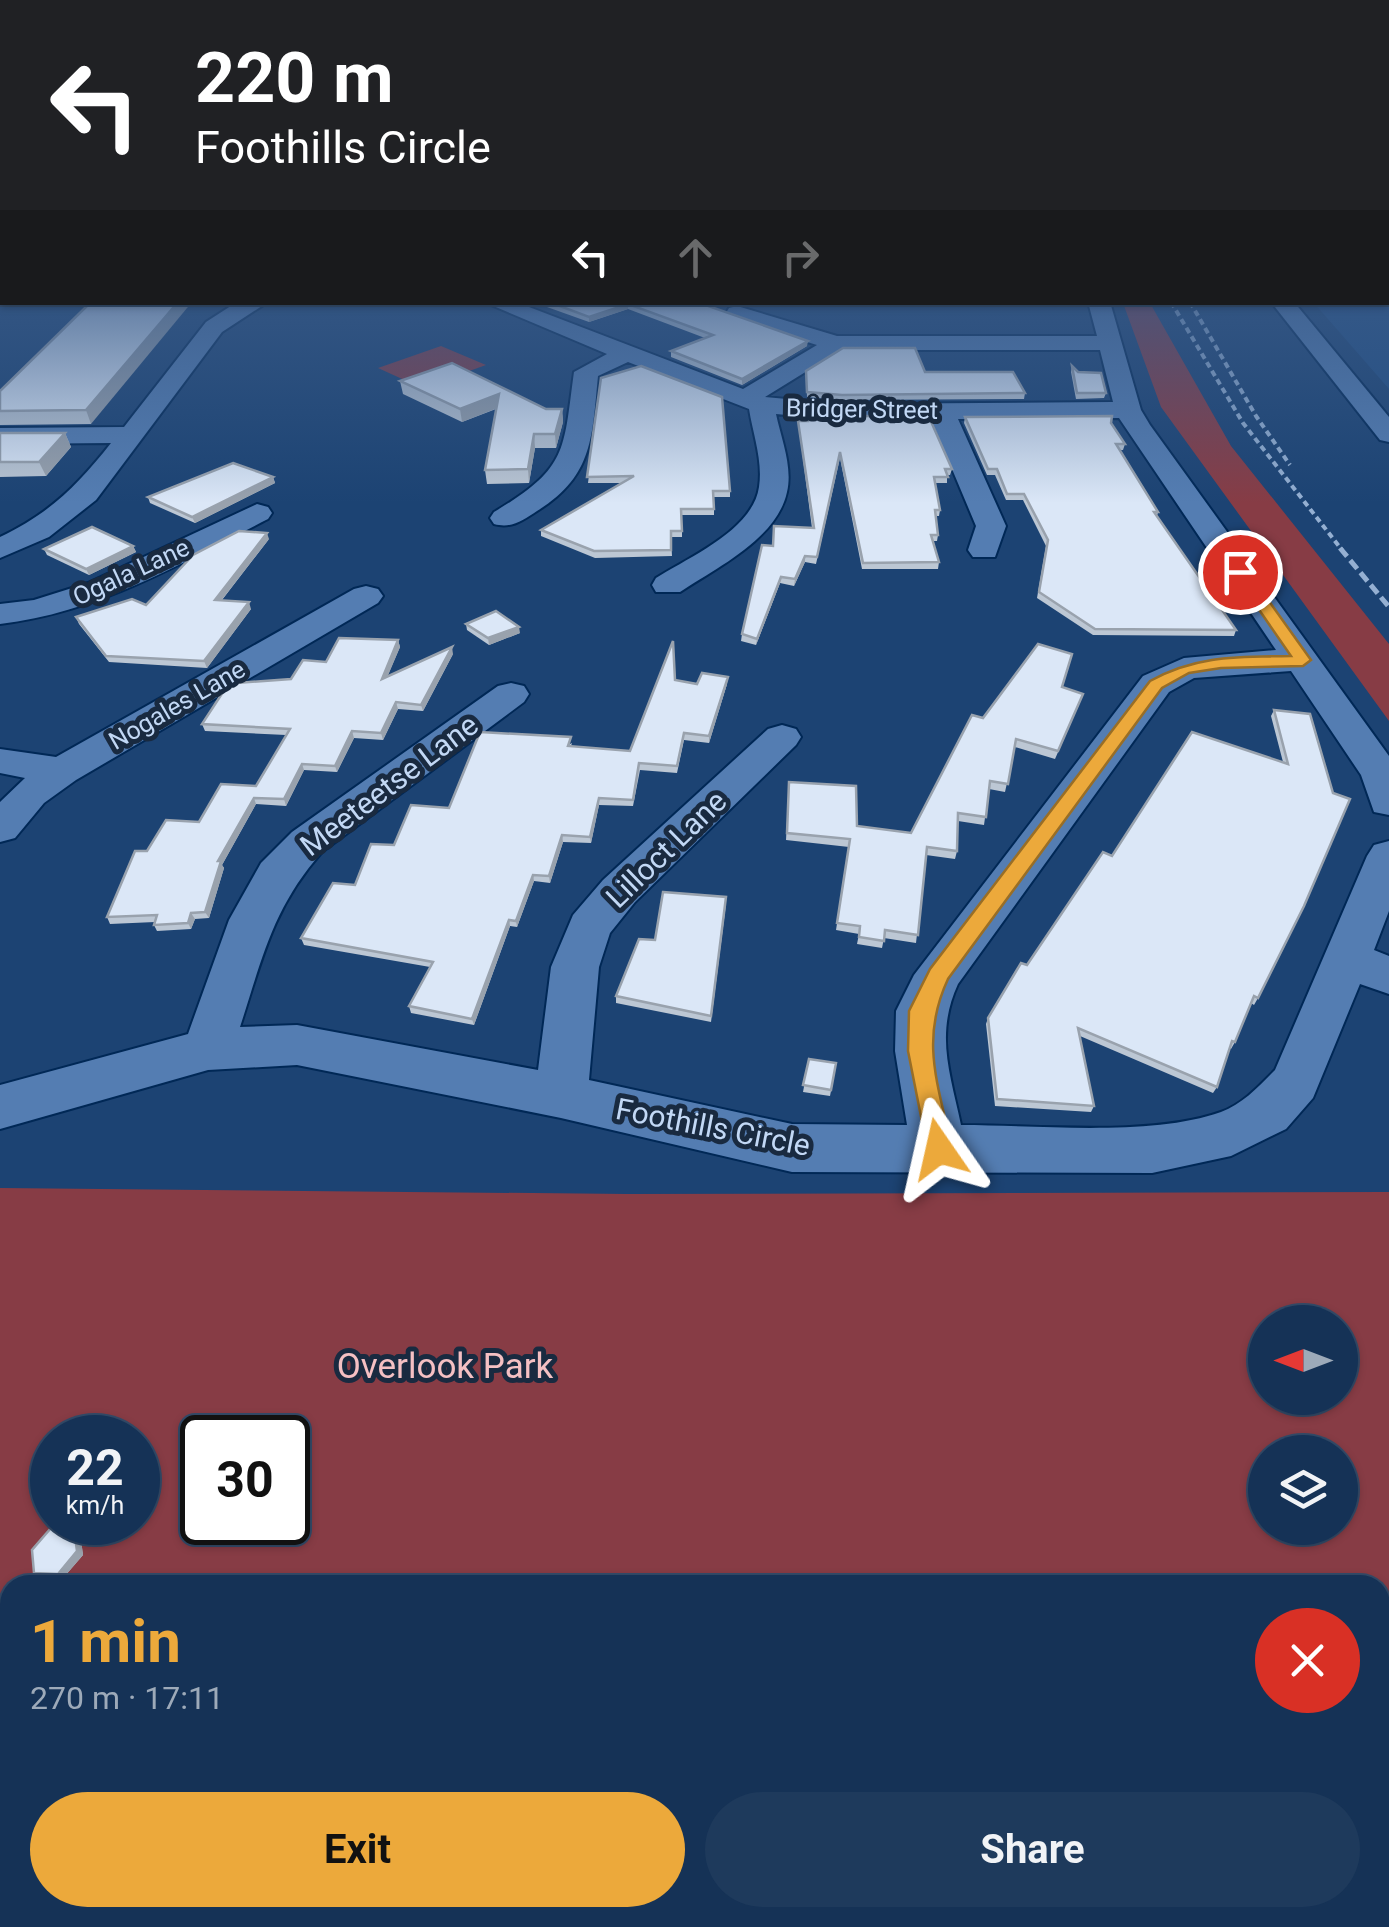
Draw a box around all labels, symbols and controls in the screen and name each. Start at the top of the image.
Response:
text: 220 m [195,37,394,119]
icon: left [30,40,160,170]
text: Foothills Circle [195,121,491,174]
icon: left [563,230,618,285]
icon: ahead [668,230,723,285]
icon: right [773,230,828,285]
street label: Bridger Street [786,393,938,425]
pin [1198,530,1283,615]
street label: Ogala Lane [68,532,194,612]
icon: arrive [1213,545,1268,600]
street label: Nogales Lane [104,654,250,756]
street label: Meeteetse Lane [293,707,485,863]
street label: Lilloct Lane [599,783,733,915]
street label: Foothills Circle [613,1091,813,1163]
position arrow [887,1097,991,1201]
north arrow [1248,1305,1358,1415]
map controls [1248,1305,1358,1545]
park label: Overlook Park [337,1346,554,1387]
speed limit sign: 30 [180,1415,310,1545]
button: layers [1248,1435,1358,1545]
text: 22 [66,1439,124,1497]
text: km/h [66,1491,124,1520]
text: 1 min [30,1606,181,1677]
button: close [1255,1608,1360,1713]
text: 270 m · 17:11 [30,1679,224,1717]
button: Exit [30,1792,685,1907]
button: Share [705,1792,1360,1907]

